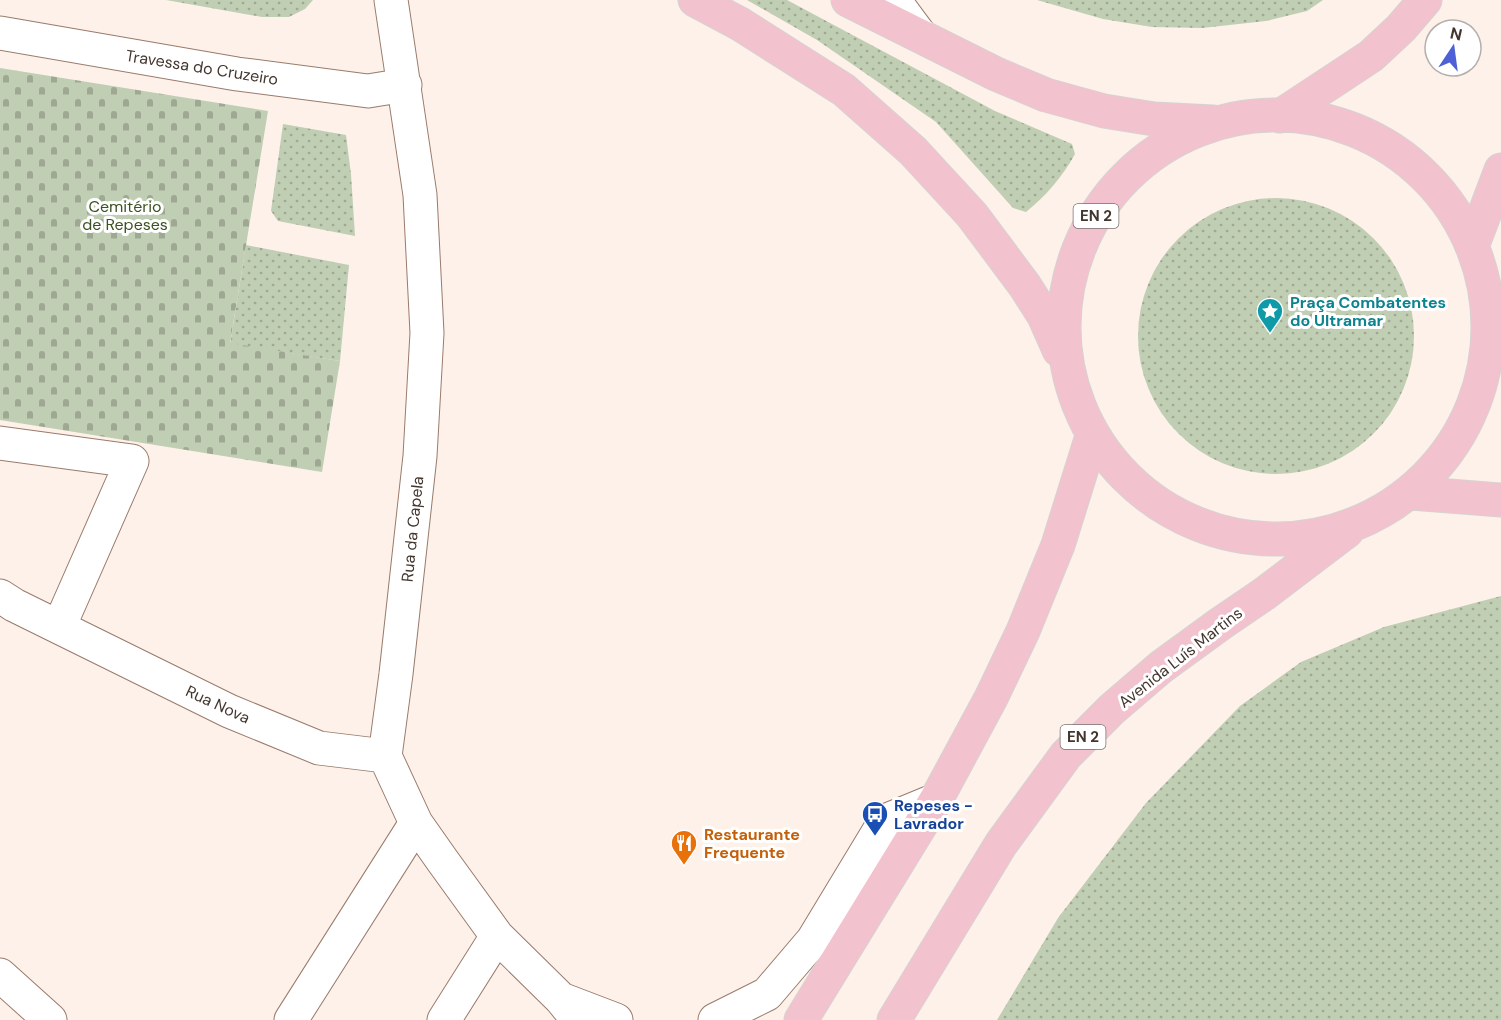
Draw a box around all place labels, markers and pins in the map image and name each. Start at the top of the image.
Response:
place label: Praça Combatentes do Ultramar [1290,292,1446,331]
place icon: Praça Combatentes do Ultramar [1255,296,1285,334]
place label: Repeses - Lavrador [894,795,973,834]
bus stop icon: Repeses - Lavrador [860,799,890,837]
place label: Restaurante Frequente [704,824,800,863]
restaurant icon: Restaurante Frequente [669,828,699,866]

